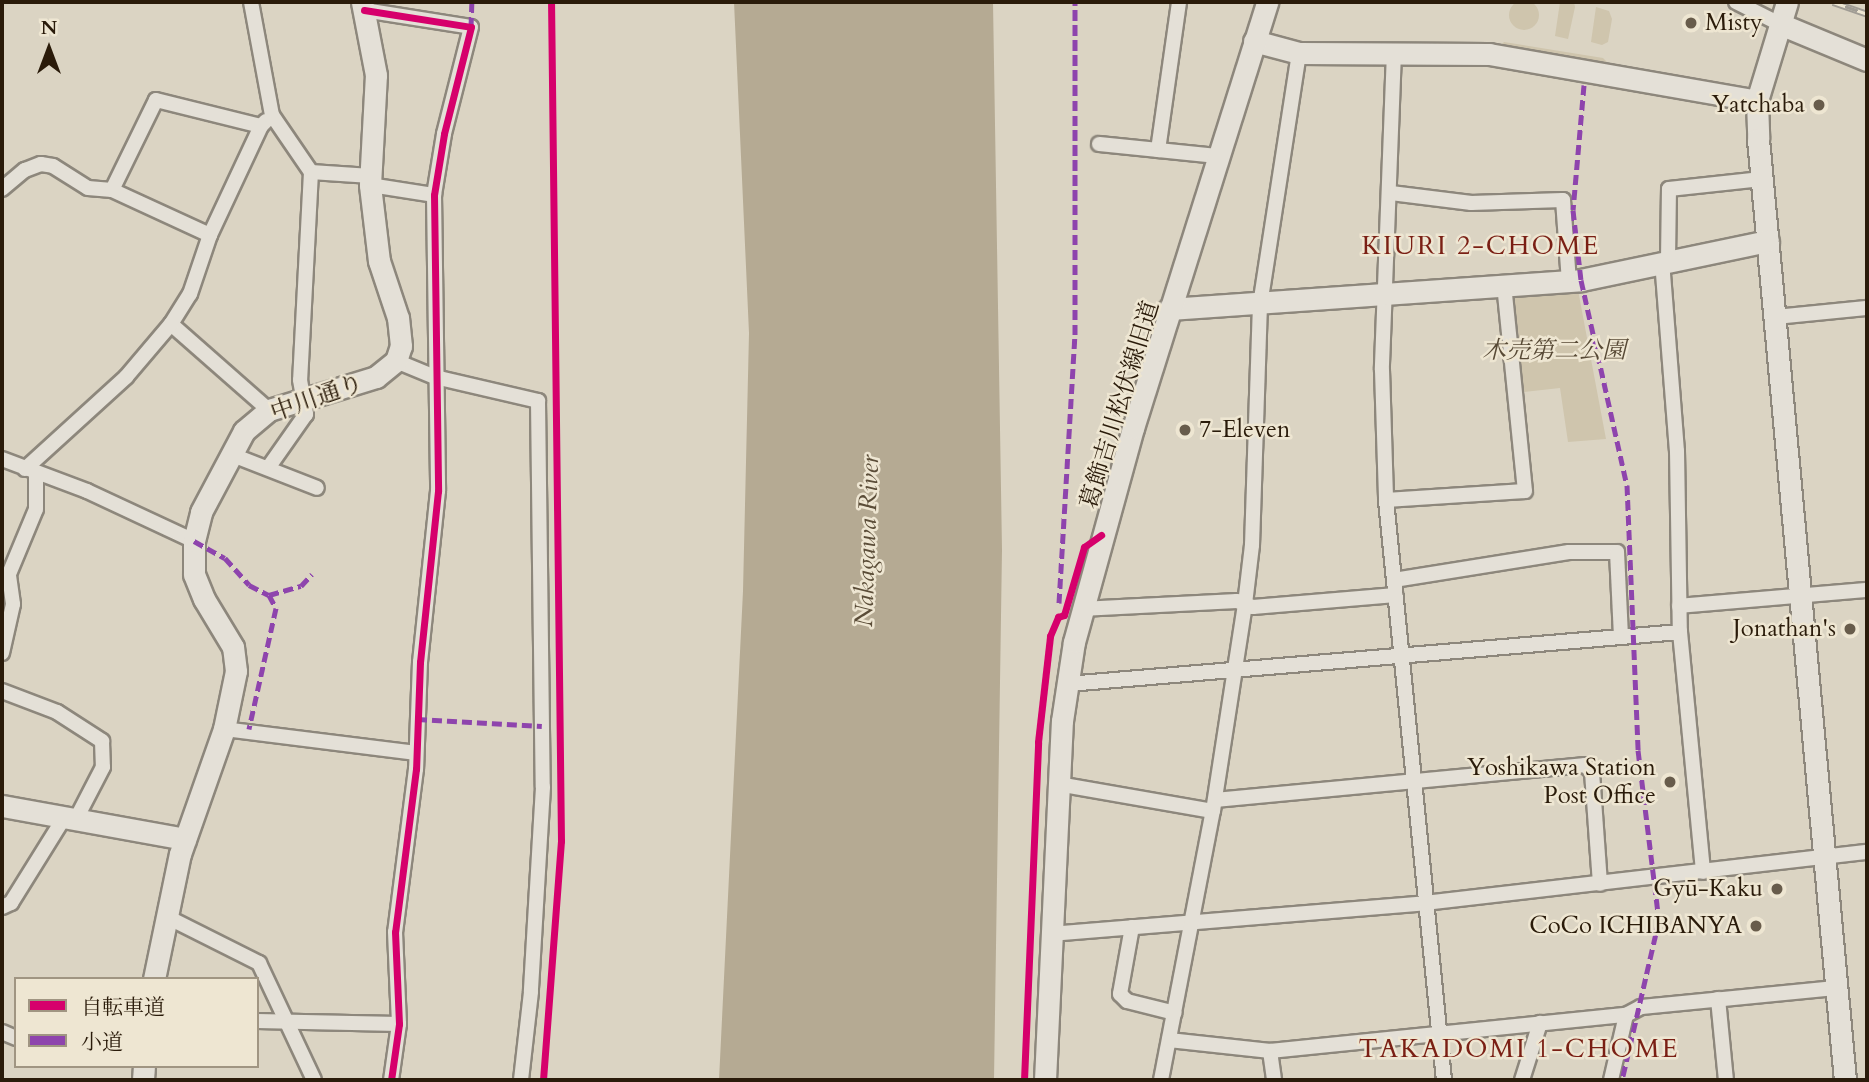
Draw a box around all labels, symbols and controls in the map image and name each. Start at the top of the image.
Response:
place label: Misty [1705,9,1763,37]
north arrow [14,14,84,84]
text: N [41,15,57,41]
marker: Misty [1683,15,1699,31]
place label: Yatchaba [1711,91,1805,119]
marker: Yatchaba [1811,97,1827,113]
district label: KIURI 2-CHOME [1363,230,1599,262]
street label: 葛飾吉川松伏線旧道 [1075,298,1165,512]
park label: 木売第二公園 [1482,337,1626,365]
street label: 中川通り [267,369,367,427]
place label: 7-Eleven [1199,416,1290,444]
marker: 7-Eleven [1177,422,1193,438]
water label: Nakagawa River [848,455,886,627]
place label: Jonathan's [1733,615,1836,643]
marker: Jonathan's [1842,621,1858,637]
place label: Yoshikawa Station Post Office [1467,754,1656,810]
marker: Yoshikawa Station Post Office [1662,774,1678,790]
place label: Gyū-Kaku [1653,875,1763,903]
marker: Gyū-Kaku [1769,881,1785,897]
place label: CoCo ICHIBANYA [1529,912,1742,940]
marker: CoCo ICHIBANYA [1748,918,1764,934]
legend [14,977,259,1068]
text: 自転車道 [81,993,165,1022]
text: 小道 [81,1028,123,1057]
district label: TAKADOMI 1-CHOME [1361,1033,1677,1065]

